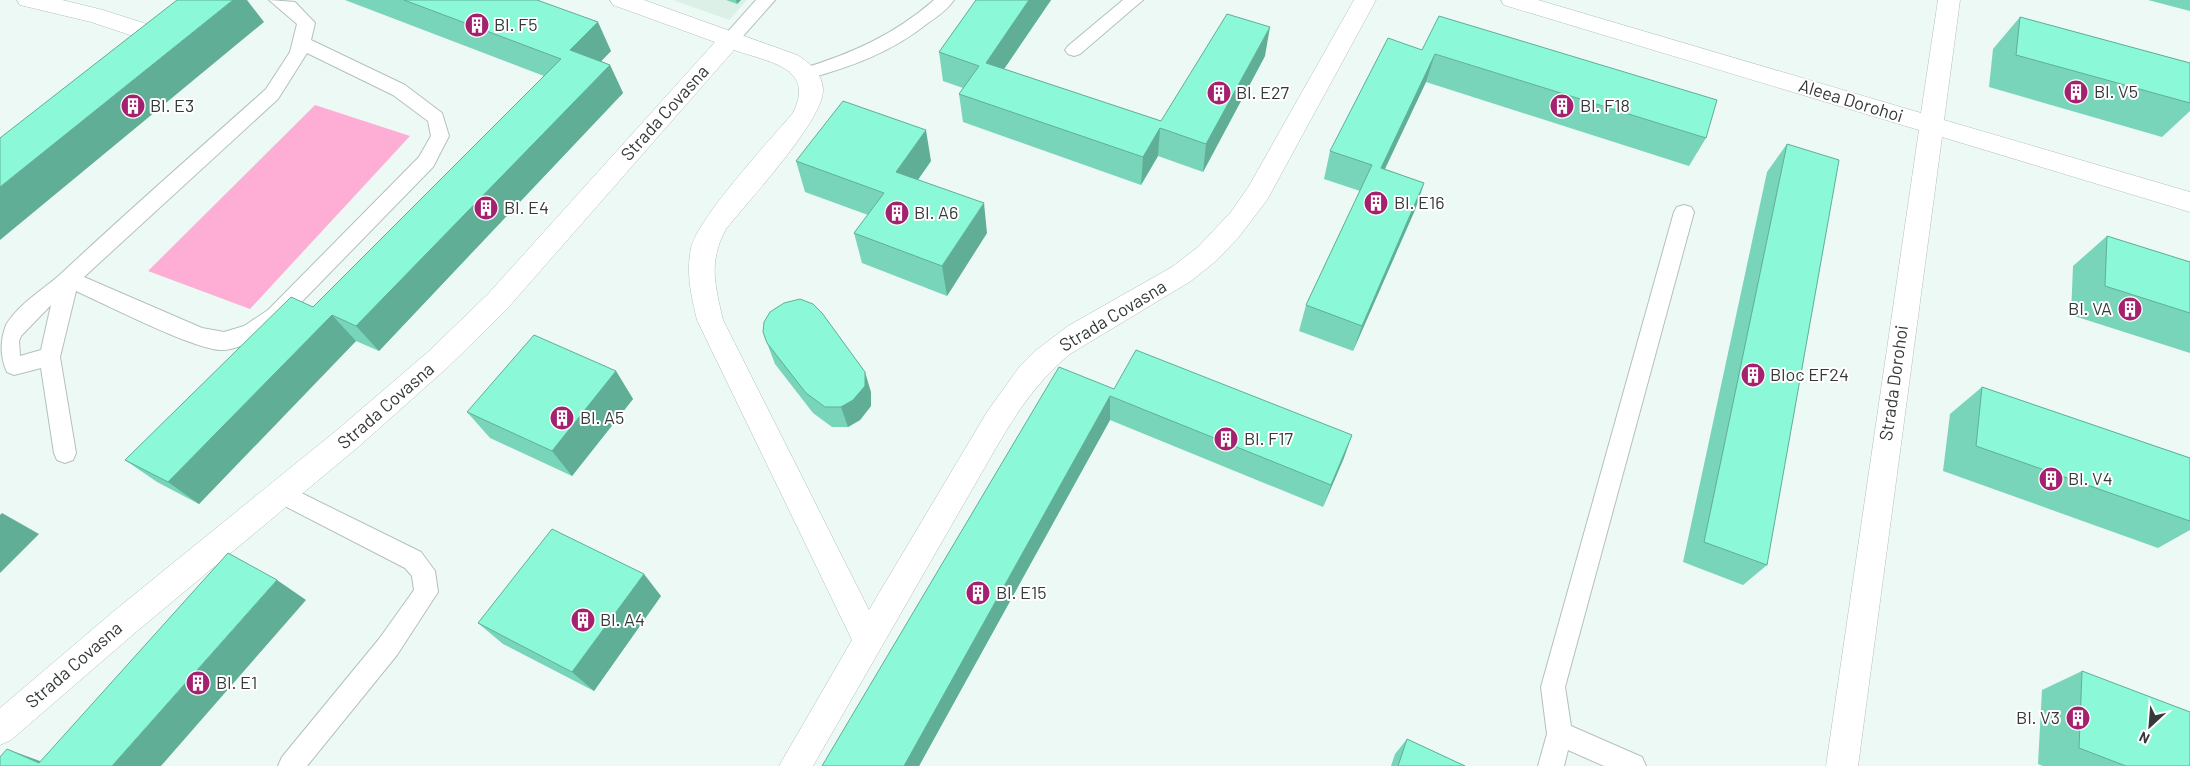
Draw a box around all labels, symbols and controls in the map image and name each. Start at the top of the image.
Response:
building icon: Bl. F5 [464,12,490,38]
place label: Bl. F5 [494,13,538,35]
street label: Strada Covasna [616,60,713,165]
street label: Aleea Dorohoi [1796,74,1906,126]
building icon: Bl. V5 [2063,79,2089,105]
building icon: Bl. E27 [1206,80,1232,106]
place label: Bl. V5 [2094,80,2138,102]
place label: Bl. E27 [1236,81,1290,103]
building icon: Bl. E3 [120,93,146,119]
building icon: Bl. F18 [1549,93,1575,119]
place label: Bl. E3 [150,94,194,116]
place label: Bl. F18 [1580,94,1630,116]
building icon: Bl. E16 [1363,190,1389,216]
place label: Bl. E16 [1394,191,1445,213]
building icon: Bl. E4 [473,195,499,221]
place label: Bl. E4 [504,196,549,218]
building icon: Bl. A6 [884,200,910,226]
place label: Bl. A6 [914,201,958,223]
street label: Strada Covasna [1055,275,1170,356]
building icon: Bl. VA [2117,296,2143,322]
place label: Bl. VA [2068,297,2112,319]
street label: Strada Dorohoi [1874,324,1912,442]
street label: Strada Covasna [333,357,438,453]
building icon: Bloc EF24 [1740,362,1766,388]
place label: Bloc EF24 [1770,363,1849,385]
building icon: Bl. A5 [549,405,575,431]
place label: Bl. A5 [580,406,624,428]
building icon: Bl. F17 [1213,426,1239,452]
place label: Bl. F17 [1244,427,1294,449]
building icon: Bl. V4 [2038,466,2064,492]
place label: Bl. V4 [2068,467,2113,489]
building icon: Bl. E15 [965,580,991,606]
place label: Bl. E15 [996,581,1046,603]
building icon: Bl. A4 [570,607,596,633]
place label: Bl. A4 [600,608,645,630]
street label: Strada Covasna [21,616,126,712]
building icon: Bl. E1 [185,670,211,696]
place label: Bl. E1 [216,671,257,693]
north arrow [2125,701,2175,751]
building icon: Bl. V3 [2065,705,2091,731]
place label: Bl. V3 [2016,706,2060,728]
text: N [2136,728,2152,748]

